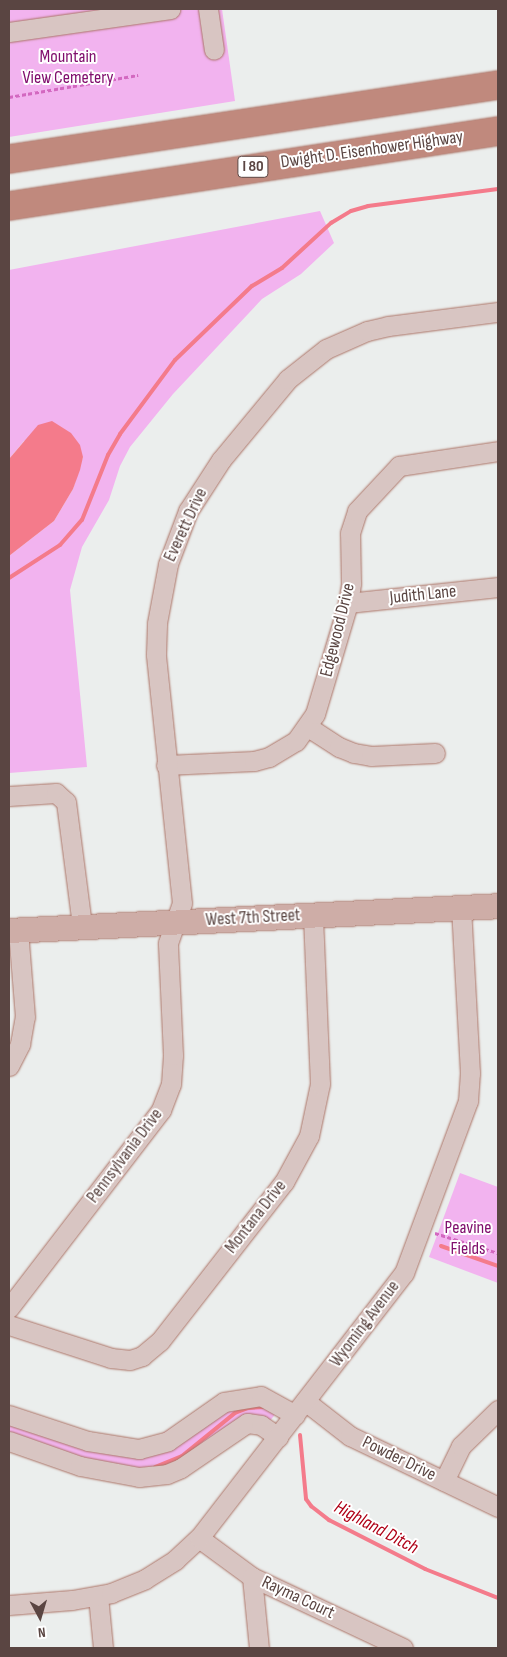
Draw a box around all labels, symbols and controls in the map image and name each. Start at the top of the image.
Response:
park label: Mountain View Cemetery [23,47,113,90]
street label: Dwight D. Eisenhower Highway [279,127,465,173]
road number: I 80 [237,154,269,180]
street label: Everett Drive [160,485,212,565]
street label: Edgewood Drive [316,581,360,679]
street label: Judith Lane [389,581,457,609]
street label: West 7th Street [205,905,301,931]
street label: Pennsylvania Drive [82,1104,168,1208]
street label: Montana Drive [221,1176,291,1258]
park label: Peavine Fields [445,1218,491,1260]
street label: Wyoming Avenue [326,1277,404,1371]
street label: Powder Drive [359,1432,439,1486]
water label: Highland Ditch [330,1496,422,1560]
street label: Rayma Court [258,1572,338,1624]
north arrow [15,1592,65,1642]
text: N [37,1624,46,1641]

